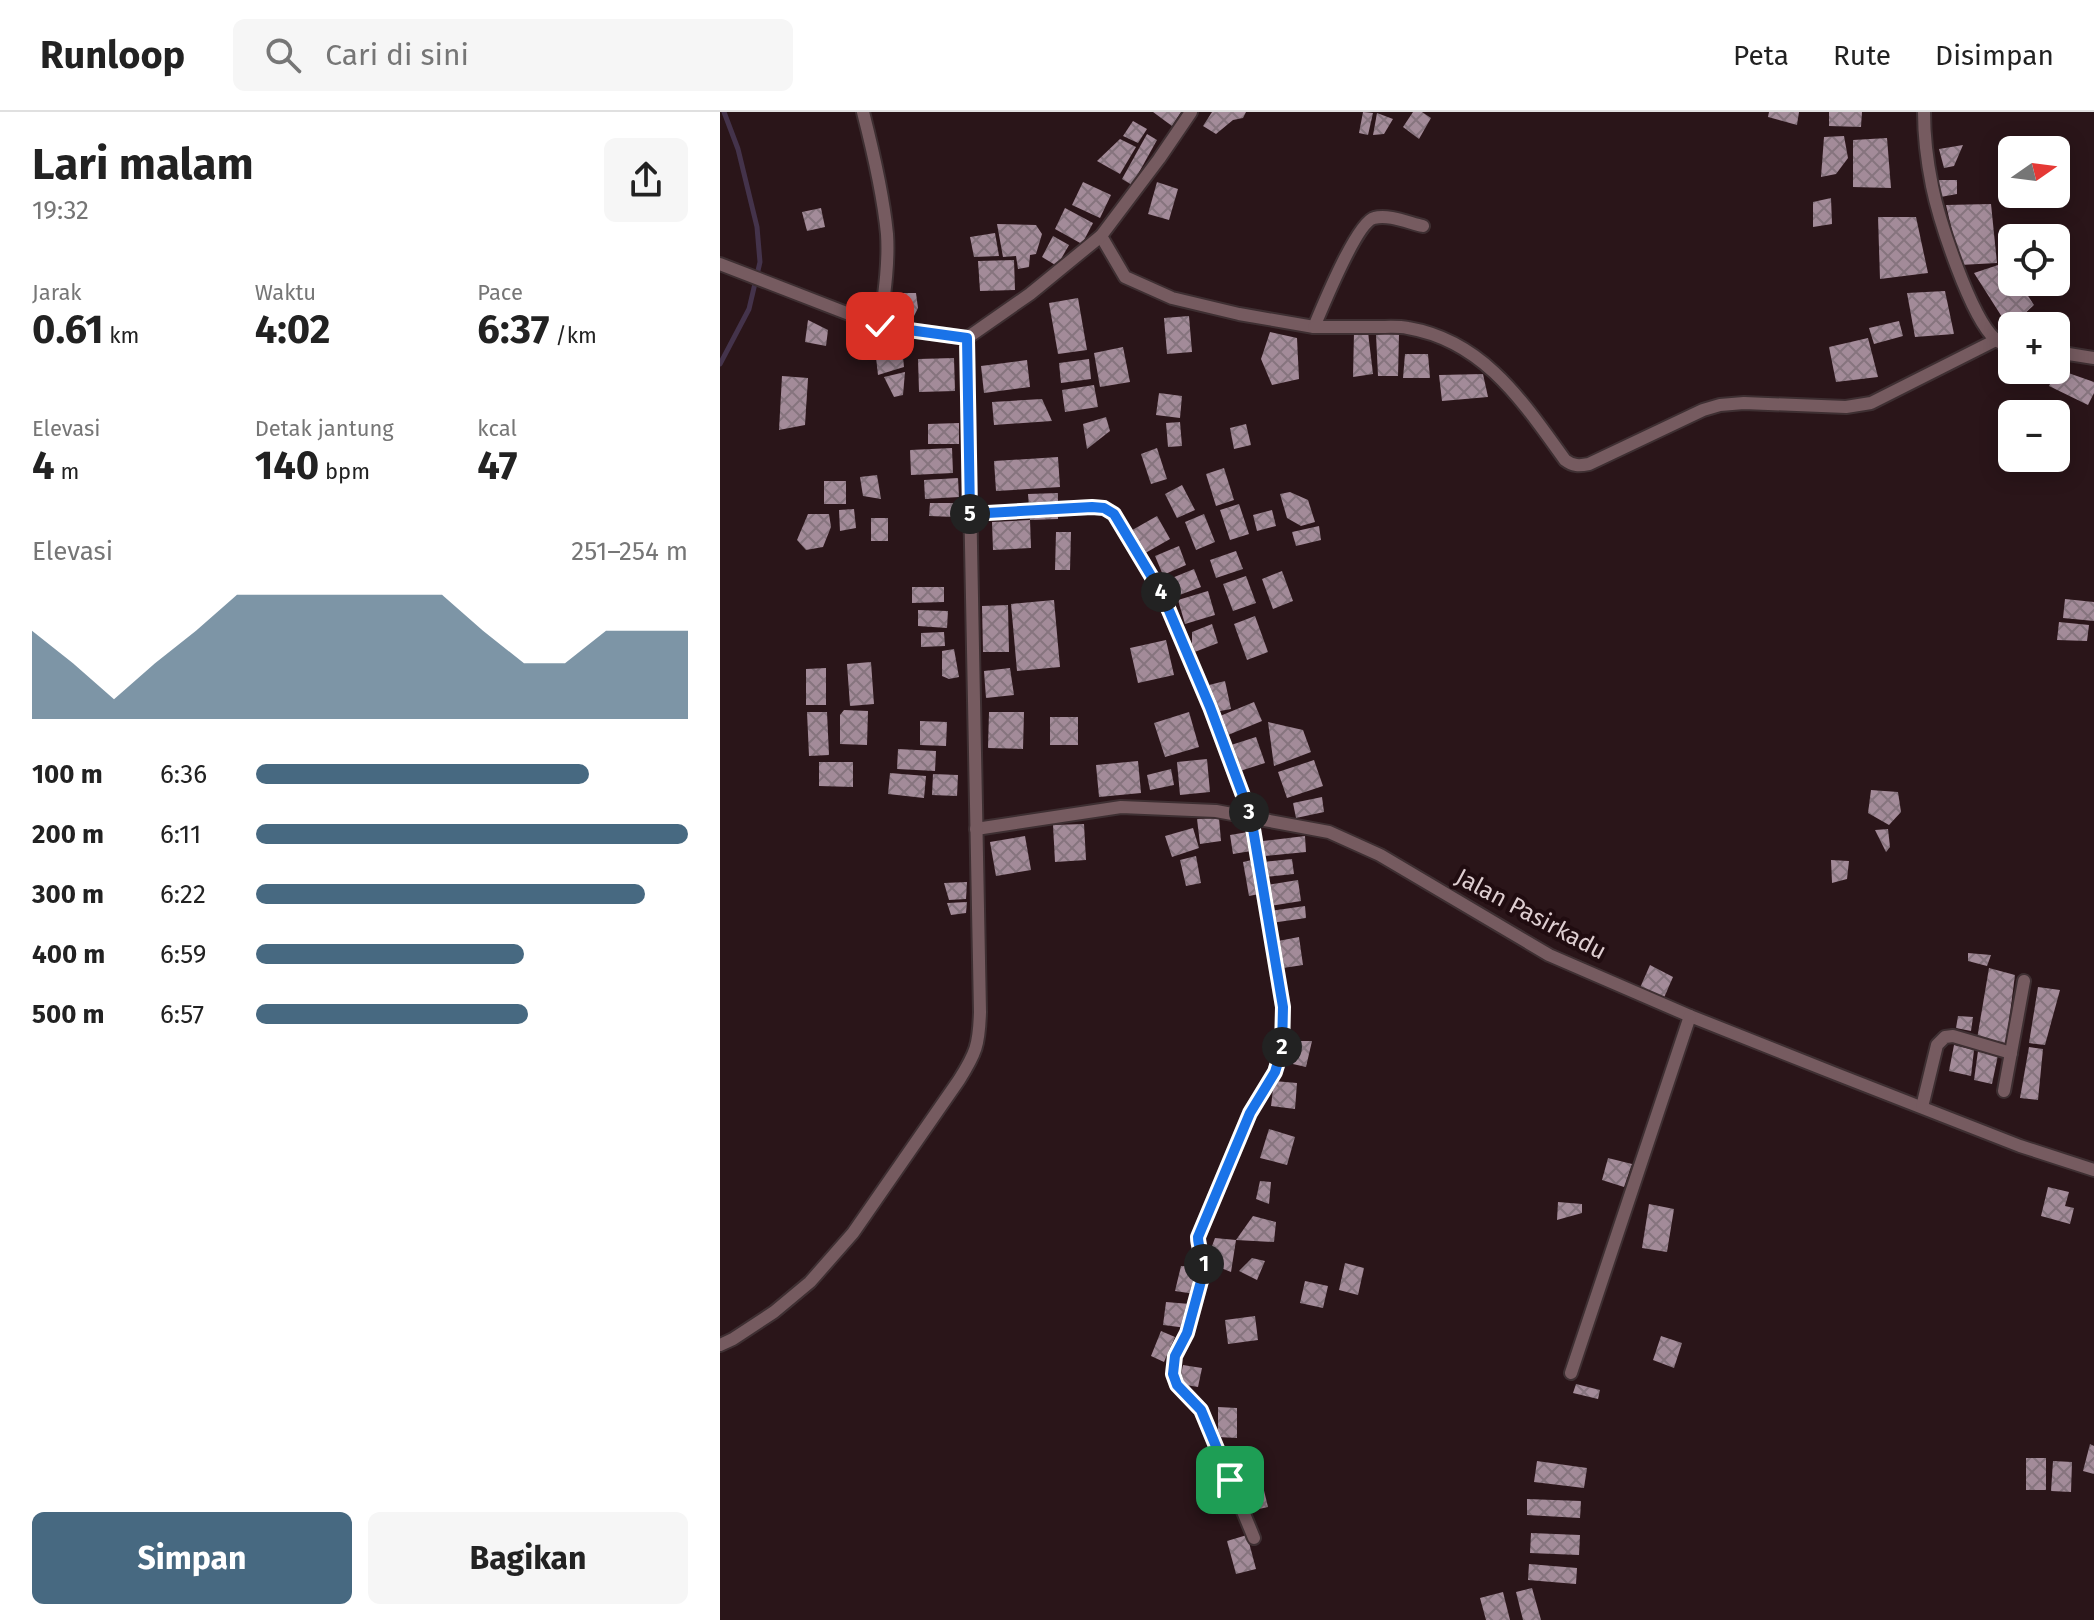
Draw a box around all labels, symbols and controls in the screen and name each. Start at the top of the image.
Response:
search box [233,19,793,91]
text: Runloop [40,32,185,78]
icon: search [261,33,305,77]
text: Cari di sini [325,37,469,73]
text: Peta [1733,39,1789,72]
text: Rute [1833,39,1891,72]
text: Disimpan [1935,39,2054,72]
north arrow [1998,136,2070,208]
map controls [1998,136,2070,472]
text: Lari malam [32,138,254,191]
button: share [604,138,688,222]
text: 19:32 [32,195,89,226]
button: locate [1998,224,2070,296]
text: Jarak [32,279,82,306]
text: Waktu [255,279,316,306]
text: Pace [477,279,523,306]
pin [846,292,914,360]
icon: check [858,304,902,348]
text: 0.61 [32,306,103,354]
text: 4:02 [255,306,331,354]
text: 6:37 [477,306,549,354]
button: + [1998,312,2070,384]
text: km [103,322,139,349]
text: /km [549,322,597,349]
button: − [1998,400,2070,472]
text: Elevasi [32,415,101,442]
text: Detak jantung [255,415,394,442]
text: kcal [477,415,517,442]
text: 4 [32,442,55,490]
text: 140 [255,442,319,490]
text: 47 [477,442,518,490]
text: m [55,458,79,485]
text: bpm [319,458,370,485]
pin: 5 [950,494,990,534]
text: 5 [964,500,976,527]
text: Elevasi [32,536,113,567]
text: 251–254 m [571,536,688,567]
pin: 4 [1141,572,1181,612]
text: 4 [1155,578,1167,605]
text: 100 m [32,759,103,790]
text: 6:36 [160,759,207,790]
pin: 3 [1229,792,1269,832]
text: 3 [1243,798,1255,825]
text: 200 m [32,819,104,850]
text: 6:11 [160,819,201,850]
street label: Jalan Pasirkadu [1451,863,1611,965]
text: 300 m [32,879,104,910]
text: 6:22 [160,879,206,910]
text: 400 m [32,939,105,970]
text: 6:59 [160,939,207,970]
text: 500 m [32,999,105,1030]
text: 6:57 [160,999,204,1030]
pin: 2 [1262,1027,1302,1067]
text: 2 [1276,1033,1288,1060]
pin: 1 [1184,1244,1224,1284]
text: 1 [1199,1250,1209,1277]
pin [1196,1446,1264,1514]
icon: arrive [1208,1458,1252,1502]
button: Simpan [32,1512,352,1604]
button: Bagikan [368,1512,688,1604]

